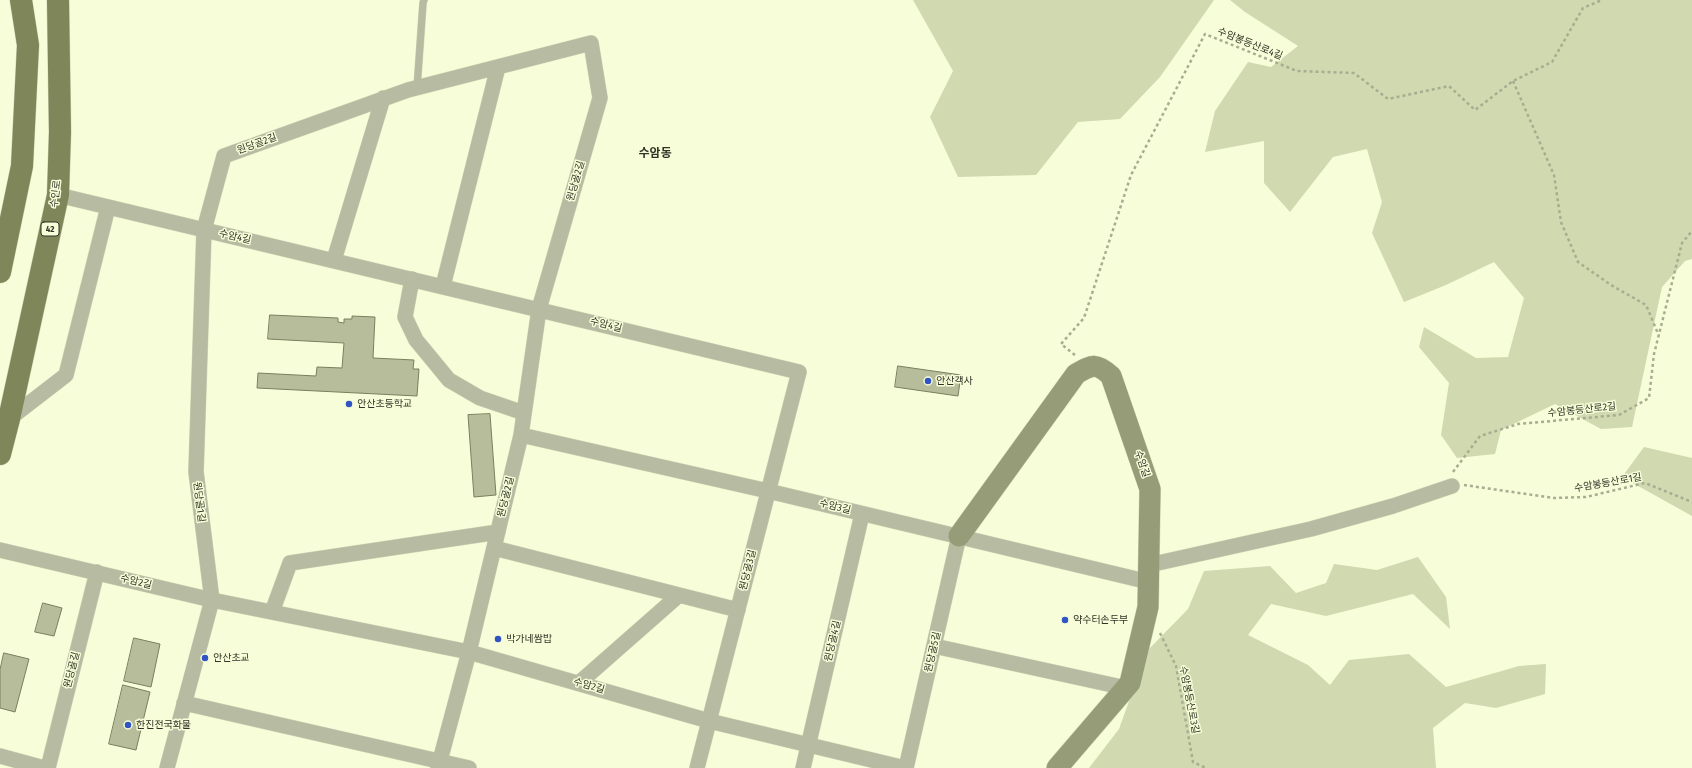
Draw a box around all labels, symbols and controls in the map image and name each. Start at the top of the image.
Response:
street label: 수암봉등산로4길 [1216,25,1284,63]
street label: 원당골2길 [236,131,278,157]
district label: 수암동 [638,147,672,161]
street label: 원당골2길 [565,160,587,202]
street label: 수인로 [48,180,64,208]
road number: 42 [41,222,59,236]
street label: 수암4길 [218,228,252,246]
street label: 수암4길 [589,315,623,335]
place label: 안산객사 [936,375,973,387]
marker: 안산객사 [923,376,933,386]
place label: 안산초등학교 [357,398,412,410]
marker: 안산초등학교 [344,399,354,409]
street label: 수암봉등산로2길 [1547,400,1617,420]
street label: 수암길 [1132,449,1152,479]
street label: 수암봉등산로1길 [1573,471,1643,495]
street label: 원당골2길 [495,476,517,518]
street label: 원당골1길 [191,481,207,523]
street label: 수암3길 [818,497,852,517]
street label: 원당골3길 [737,549,759,591]
street label: 수암2길 [119,572,153,592]
place label: 약수터손두부 [1073,614,1128,626]
marker: 약수터손두부 [1060,615,1070,625]
street label: 원당골4길 [822,619,844,663]
street label: 원당골5길 [922,630,944,674]
place label: 박가네쌈밥 [506,633,552,645]
marker: 박가네쌈밥 [493,634,503,644]
street label: 원당골길 [62,651,82,689]
place label: 안산초교 [213,652,250,664]
marker: 안산초교 [200,653,210,663]
street label: 수암봉등산로3길 [1177,665,1201,735]
street label: 수암2길 [572,676,606,696]
place label: 한진전국화물 [136,719,191,731]
marker: 한진전국화물 [123,720,133,730]

